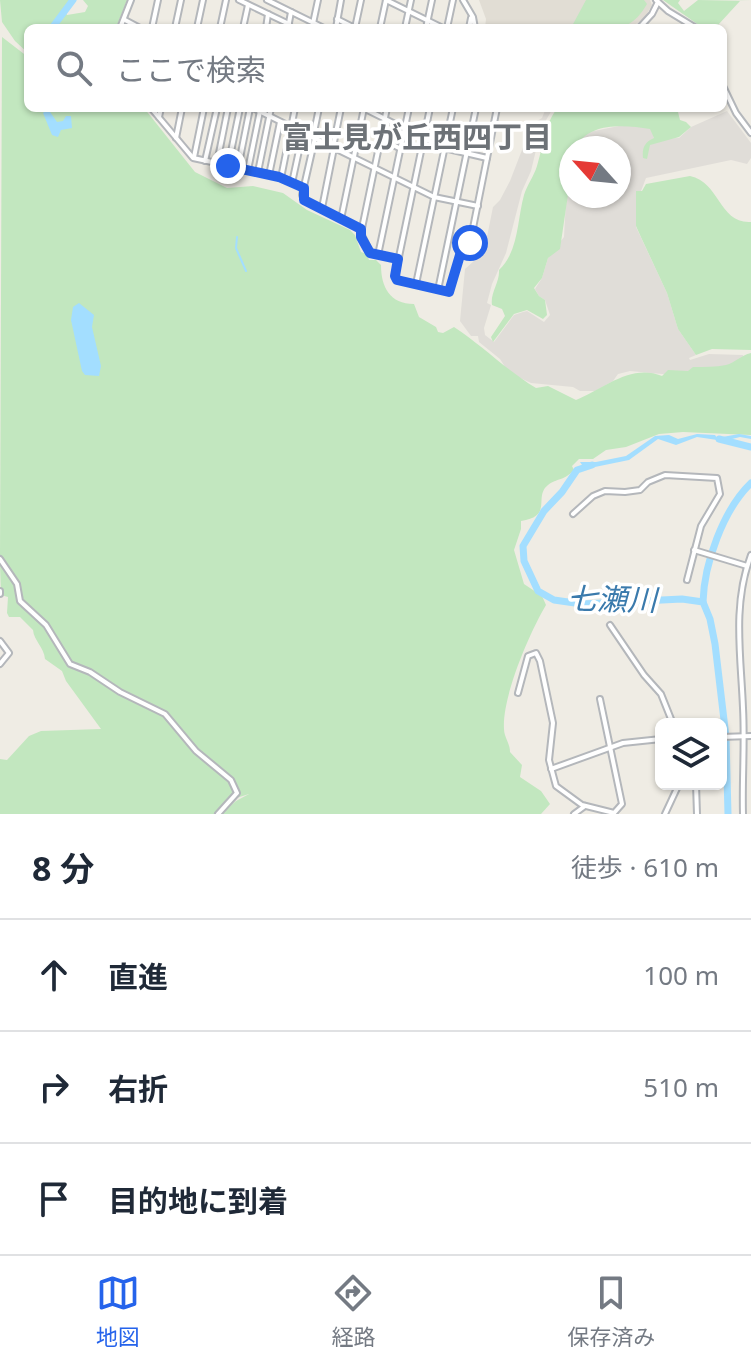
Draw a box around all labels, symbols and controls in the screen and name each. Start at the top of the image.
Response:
search box [24,24,727,112]
icon: search [52,46,96,90]
text: ここで検索 [116,49,266,90]
district label: 富士見が丘西四丁目 [282,116,552,157]
north arrow [559,136,631,208]
route end [210,148,246,184]
route start [452,225,488,261]
water label: 七瀬川 [567,577,660,620]
map controls [655,718,727,790]
button: layers [655,718,727,790]
text: 8 分 [32,845,94,891]
text: 徒歩 · 610 m [571,849,719,885]
icon: ahead [32,953,76,997]
text: 直進 [108,956,168,997]
text: 100 m [643,957,719,993]
icon: right [32,1065,76,1109]
text: 右折 [108,1068,168,1109]
text: 510 m [643,1069,719,1105]
icon: arrive [32,1177,76,1221]
text: 目的地に到着 [108,1180,288,1221]
tab: 地図 [96,1271,140,1351]
tab: 経路 [331,1271,375,1351]
tab: 保存済み [567,1271,655,1351]

